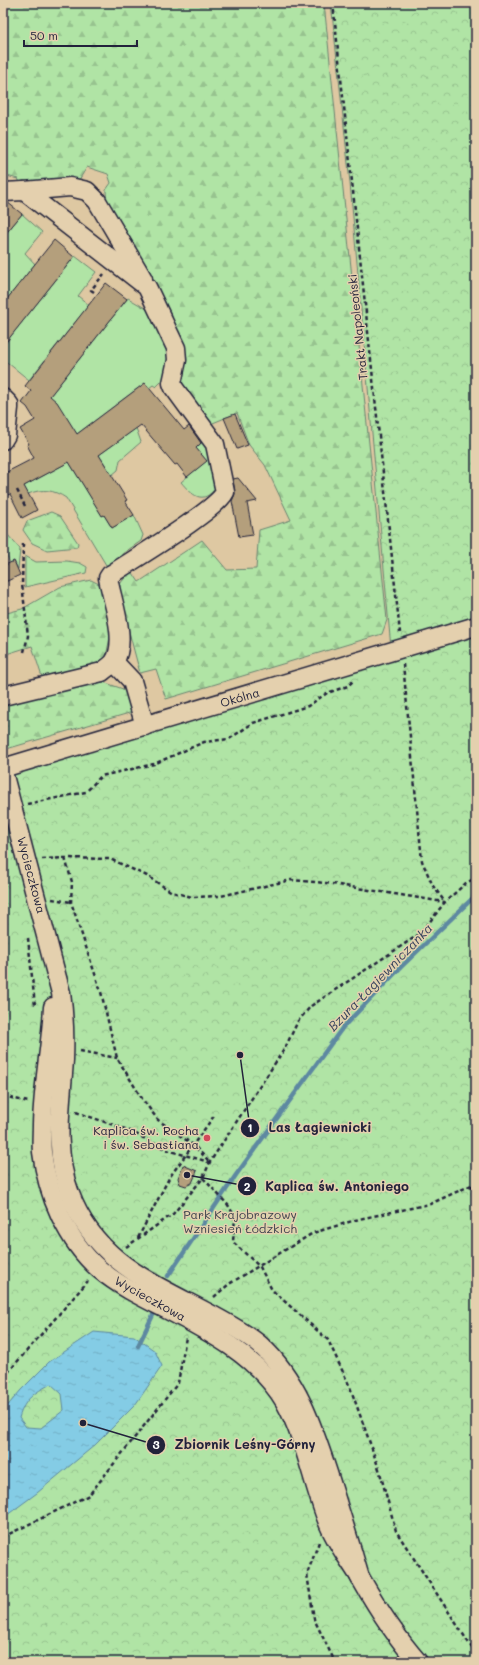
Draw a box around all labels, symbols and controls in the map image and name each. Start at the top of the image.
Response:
scale bar [24,22,137,48]
text: 50 m [30,27,58,43]
street label: Trakt Napoleoński [343,273,371,381]
street label: Okólna [218,684,261,710]
street label: Wycieczkowa [14,835,50,915]
water label: Bzura-Łagiewniczanka [324,919,436,1034]
callout: Las Łagiewnicki [240,1115,379,1140]
text: Las Łagiewnicki [268,1118,372,1135]
text: 1 [247,1119,253,1135]
place label: Kaplica św. Rocha i św. Sebastiana [93,1122,199,1152]
marker: Kaplica św. Rocha i św. Sebastiana [202,1133,212,1143]
callout: Kaplica św. Antoniego [237,1174,417,1199]
text: Kaplica św. Antoniego [265,1177,409,1194]
text: 2 [244,1178,251,1194]
park label: Park Krajobrazowy Wzniesień Łódzkich [183,1206,297,1236]
street label: Wycieczkowa [112,1272,189,1324]
callout: Zbiornik Leśny-Górny [146,1432,323,1457]
text: Zbiornik Leśny-Górny [174,1435,316,1453]
text: 3 [152,1436,160,1452]

